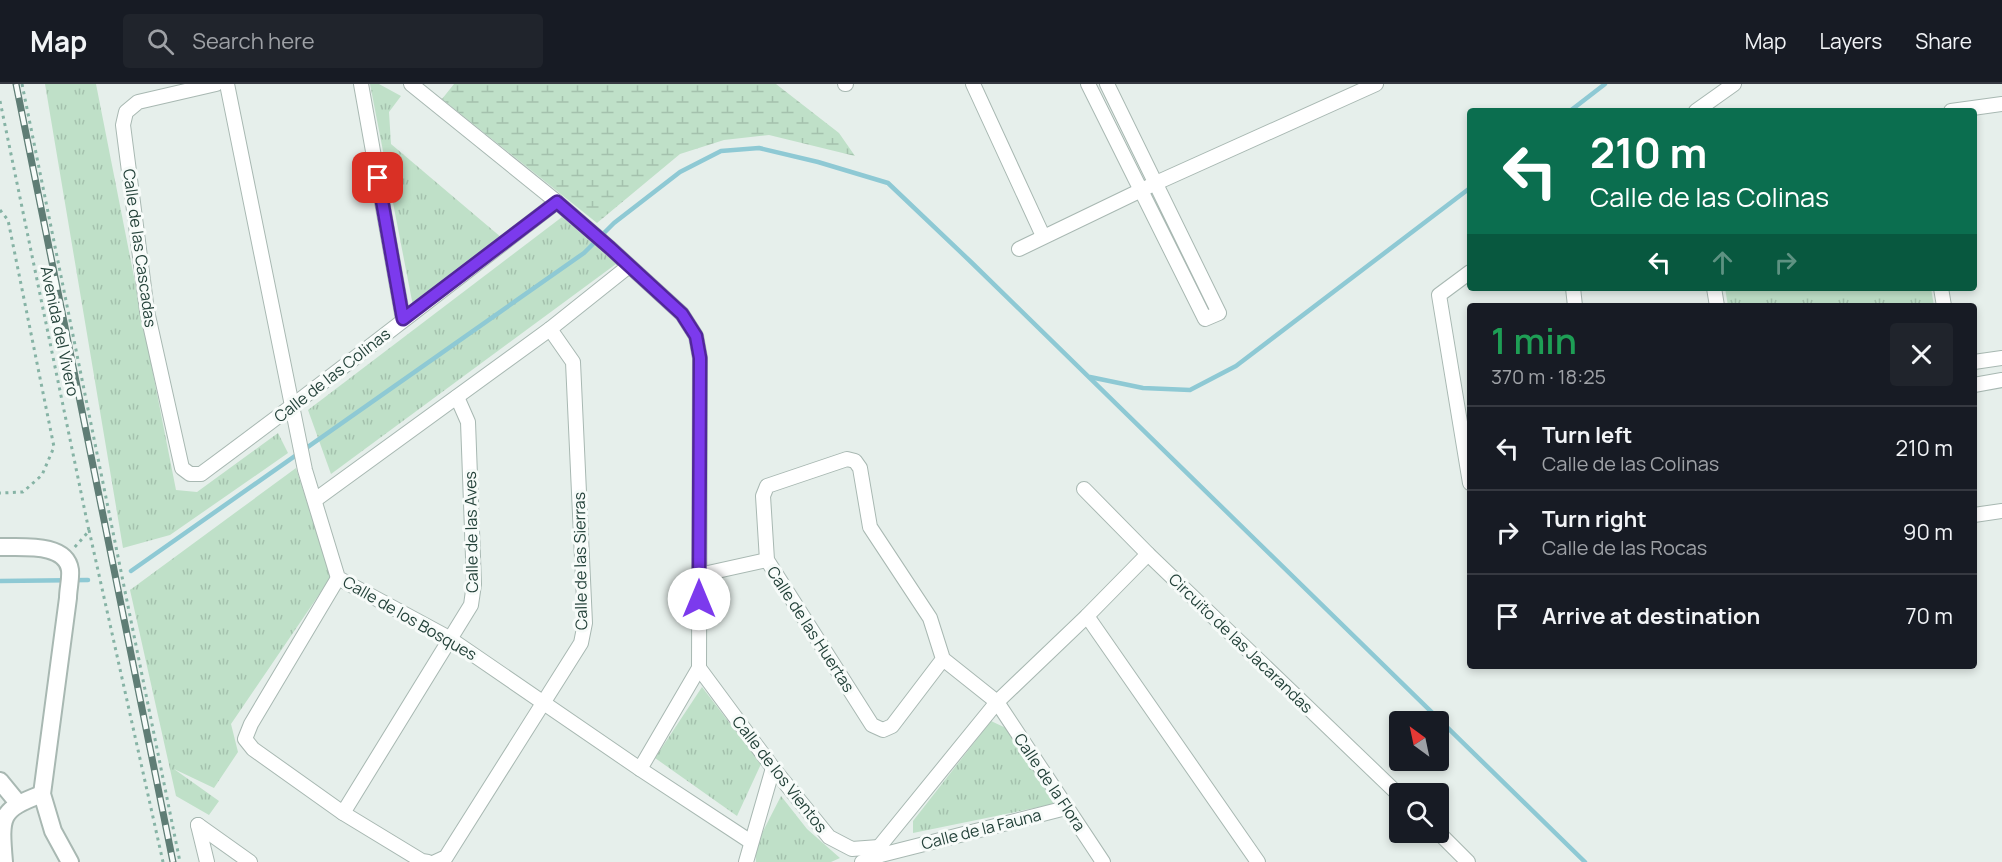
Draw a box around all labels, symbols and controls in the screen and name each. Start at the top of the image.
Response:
search box [123,14,543,68]
text: Map [30,22,87,60]
icon: search [144,25,177,58]
text: Search here [192,26,315,56]
text: Map [1745,27,1786,55]
text: Layers [1819,27,1882,55]
text: Share [1915,27,1972,55]
text: 210 m [1590,123,1707,181]
icon: left [1491,132,1569,210]
pin [352,152,403,203]
icon: arrive [361,161,394,194]
street label: Calle de las Cascadas [118,167,162,329]
text: Calle de las Colinas [1590,178,1829,215]
icon: left [1643,246,1676,279]
icon: ahead [1706,246,1739,279]
icon: right [1769,246,1802,279]
street label: Avenida del Vivero [35,264,85,398]
text: 1 min [1491,316,1577,365]
street label: Calle de las Colinas [269,323,395,427]
button: close [1890,323,1953,386]
text: 370 m · 18:25 [1491,363,1606,390]
text: Turn left [1542,420,1632,450]
icon: left [1491,432,1524,465]
text: 210 m [1895,433,1953,463]
text: Calle de las Colinas [1542,450,1719,477]
street label: Calle de las Aves [459,471,483,593]
street label: Calle de las Sierras [568,492,592,630]
text: Turn right [1542,504,1647,534]
icon: right [1491,516,1524,549]
text: 90 m [1903,517,1953,547]
text: Calle de las Rocas [1542,534,1707,561]
street label: Calle de las Huertas [762,562,860,696]
position arrow [667,567,731,631]
street label: Circuito de las Jacarandas [1164,568,1318,718]
street label: Calle de los Bosques [339,571,481,665]
icon: arrive [1491,600,1524,633]
text: Arrive at destination [1542,601,1760,631]
text: 70 m [1905,601,1953,631]
street label: Calle de los Vientos [727,711,833,837]
north arrow [1389,711,1449,771]
map controls [1389,711,1449,843]
street label: Calle de la Flora [1009,729,1091,835]
button: search [1389,783,1449,843]
street label: Calle de la Fauna [919,803,1043,855]

